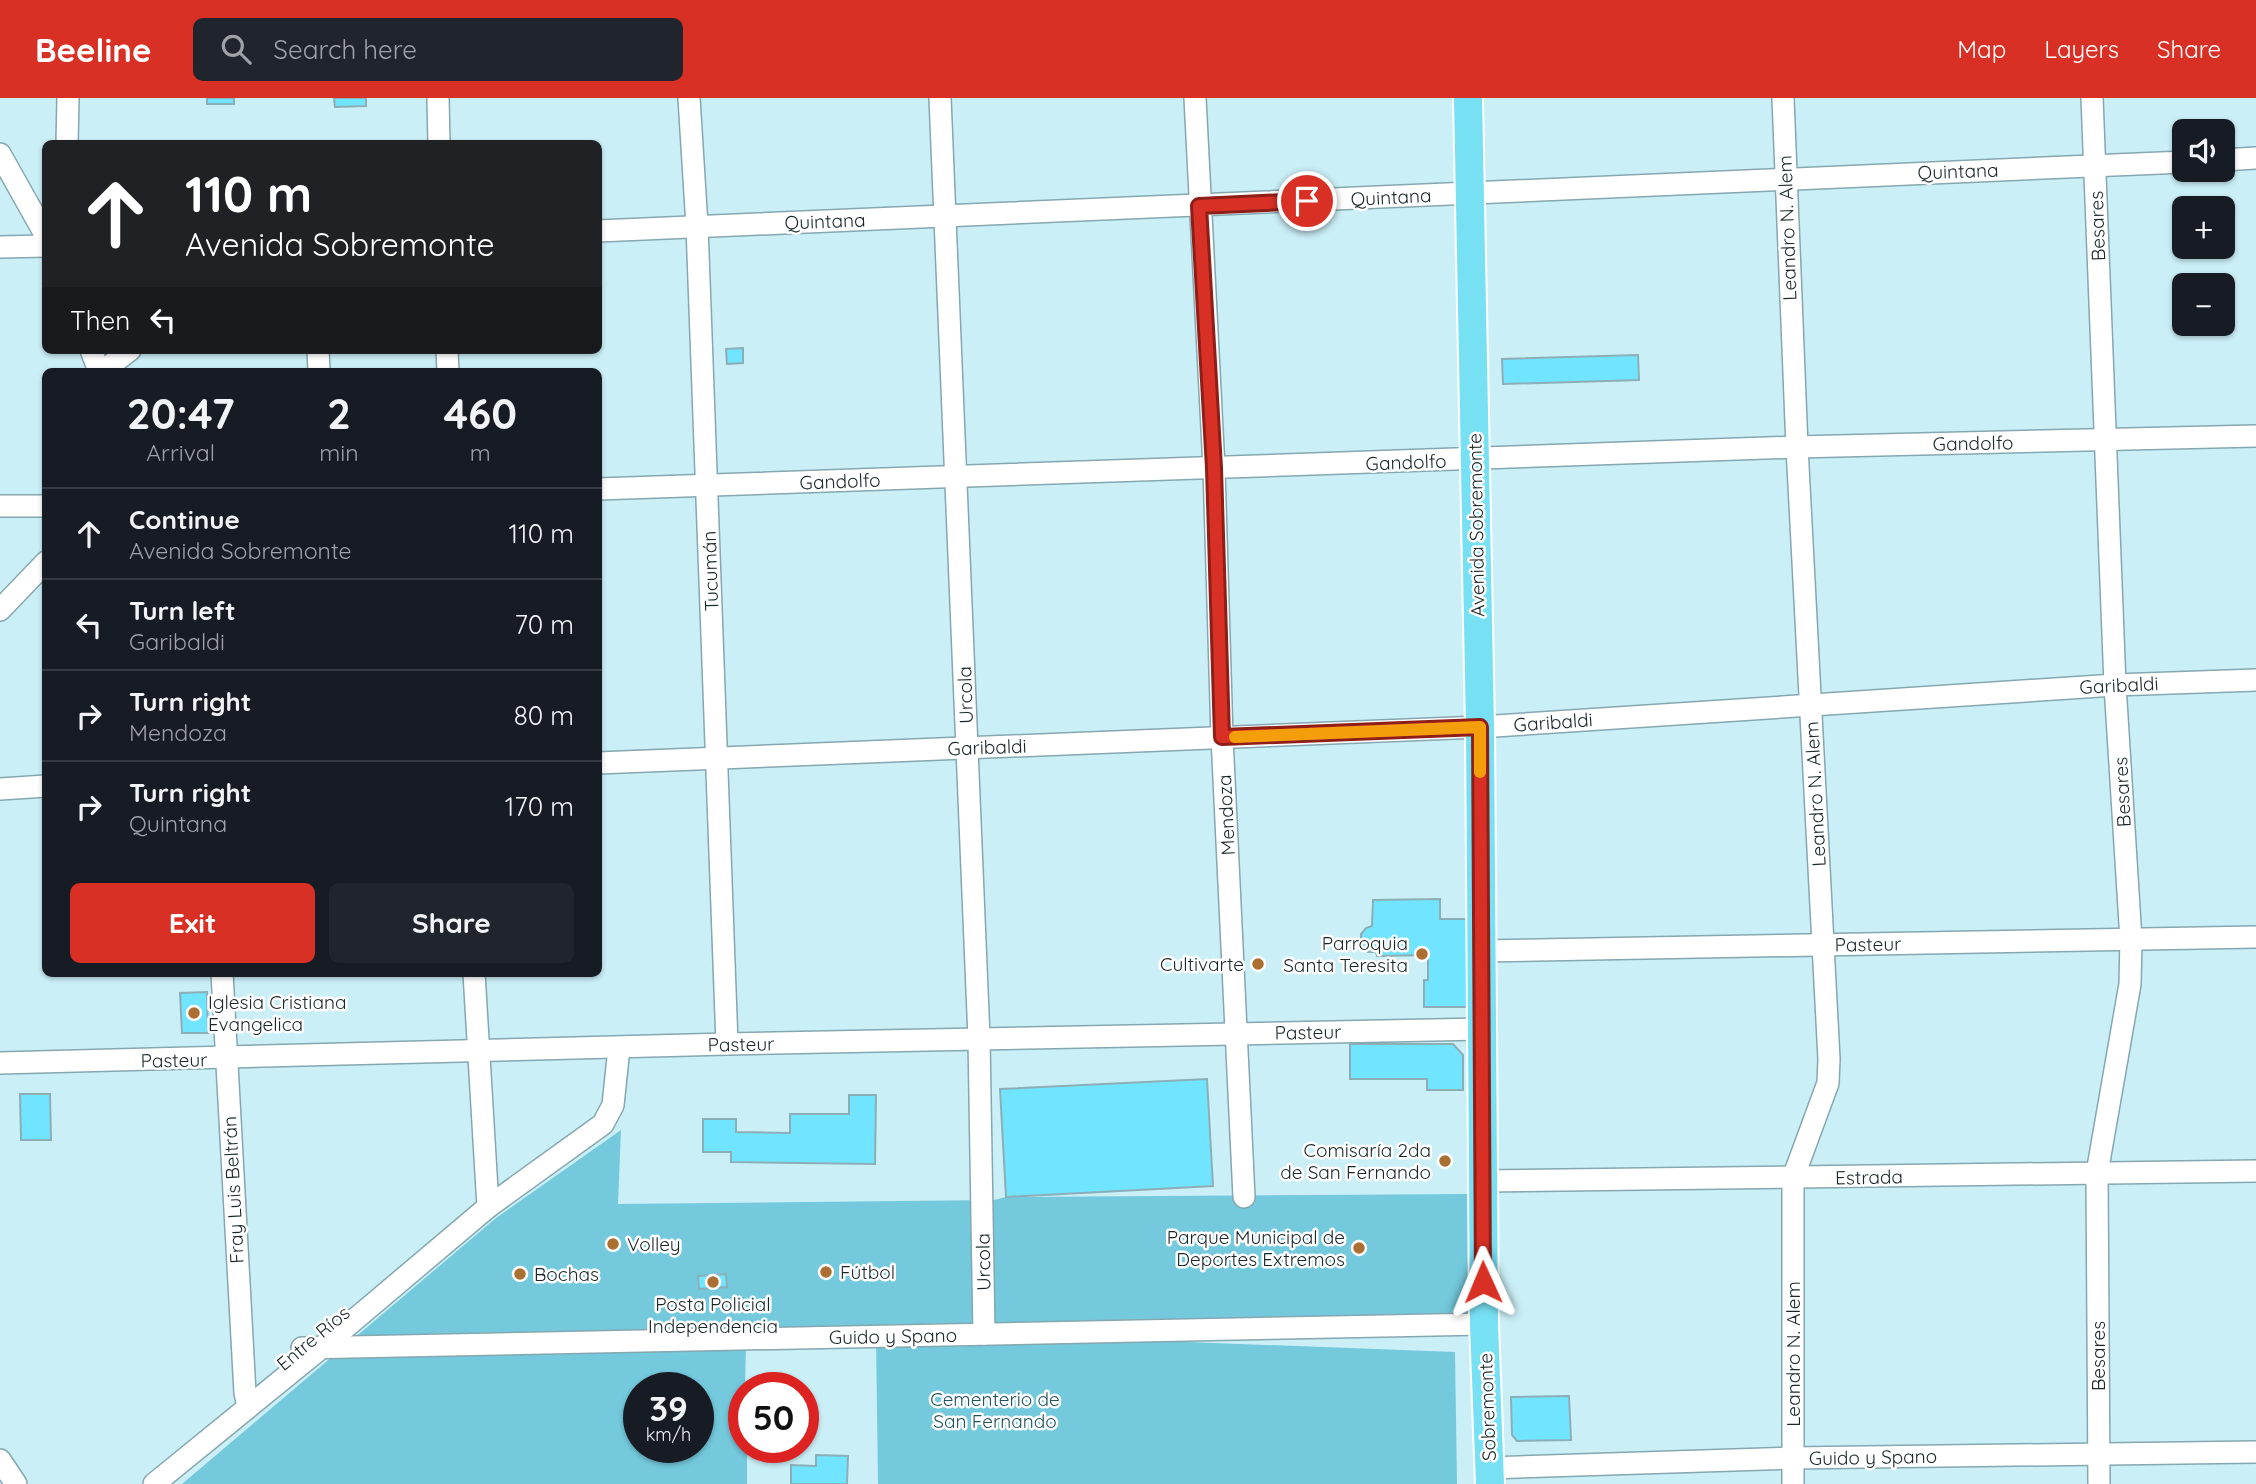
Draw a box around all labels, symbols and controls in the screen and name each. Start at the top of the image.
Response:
search box [193,18,683,81]
text: Beeline [35,29,151,70]
icon: search [217,30,255,68]
text: Search here [273,33,417,66]
text: Map [1957,34,2006,64]
text: Layers [2044,34,2119,64]
text: Share [2157,34,2221,64]
map controls [2172,119,2235,336]
button: sound [2172,119,2235,182]
street label: Leandro N. Alem [1772,155,1802,301]
street label: Quintana [1917,158,1999,184]
text: 110 m [185,163,312,224]
icon: ahead [70,168,161,259]
pin [1277,171,1337,231]
icon: arrive [1288,182,1326,220]
street label: Quintana [1350,183,1432,211]
street label: Besares [2084,190,2110,262]
button: + [2172,196,2235,259]
street label: Quintana [784,208,866,234]
text: Avenida Sobremonte [185,224,495,264]
button: − [2172,273,2235,336]
icon: left [144,301,182,339]
text: Then [70,304,130,337]
text: 20:47 [127,387,235,440]
text: 2 [327,387,351,440]
text: 460 [443,387,517,440]
street label: Gandolfo [1932,430,2014,456]
street label: Avenida Sobremonte [1462,433,1490,617]
text: Arrival [146,438,215,467]
text: min [319,438,359,467]
text: m [470,438,491,467]
street label: Gandolfo [1365,449,1447,475]
street label: Gandolfo [799,468,881,494]
text: Continue [129,503,240,536]
icon: ahead [70,515,108,553]
text: 110 m [508,517,574,550]
street label: Tucumán [697,530,723,612]
text: Avenida Sobremonte [129,536,352,565]
text: Turn left [129,594,236,627]
icon: left [70,606,108,644]
text: 70 m [514,608,574,641]
text: Garibaldi [129,627,225,656]
street label: Urcola [952,666,978,724]
street label: Garibaldi [2079,671,2159,699]
text: Turn right [129,685,251,718]
icon: right [70,697,108,735]
text: 80 m [514,699,574,732]
street label: Garibaldi [1513,707,1593,737]
text: Mendoza [129,718,227,747]
street label: Leandro N. Alem [1799,721,1831,867]
street label: Garibaldi [947,734,1027,760]
street label: Besares [2108,756,2136,828]
street label: Mendoza [1212,774,1240,856]
text: Turn right [129,776,251,809]
icon: right [70,788,108,826]
text: 170 m [505,790,574,823]
text: Quintana [129,809,227,838]
button: Exit [70,883,315,963]
button: Share [329,883,574,963]
place label: Parroquia Santa Teresita [1283,931,1408,977]
street label: Pasteur [1834,931,1902,957]
marker: Parroquia Santa Teresita [1414,946,1430,962]
place label: Cultivarte [1160,952,1244,976]
marker: Cultivarte [1250,956,1266,972]
place label: Iglesia Cristiana Evangelica [208,990,346,1036]
marker: Iglesia Cristiana Evangelica [186,1005,202,1021]
street label: Pasteur [1274,1019,1342,1045]
street label: Pasteur [707,1031,775,1057]
street label: Pasteur [140,1047,208,1073]
street label: Fray Luis Beltrán [217,1116,249,1264]
place label: Comisaría 2da de San Fernando [1280,1138,1431,1184]
marker: Comisaría 2da de San Fernando [1437,1153,1453,1169]
street label: Estrada [1835,1164,1903,1190]
place label: Parque Municipal de Deportes Extremos [1167,1225,1345,1271]
place label: Volley [627,1232,681,1256]
street label: Urcola [970,1233,996,1291]
marker: Volley [605,1236,621,1252]
marker: Parque Municipal de Deportes Extremos [1351,1240,1367,1256]
position arrow [1446,1245,1520,1319]
place label: Fútbol [840,1260,895,1284]
place label: Bochas [534,1262,599,1286]
marker: Fútbol [818,1264,834,1280]
marker: Bochas [512,1266,528,1282]
marker: Posta Policial Independencia [705,1274,721,1290]
street label: Leandro N. Alem [1781,1281,1805,1427]
place label: Posta Policial Independencia [648,1292,778,1338]
street label: Entre Ríos [271,1300,355,1376]
street label: Besares [2086,1321,2110,1391]
street label: Guido y Spano [829,1323,957,1349]
street label: Sobremonte [1473,1353,1501,1461]
speed limit sign: 50 [728,1372,819,1463]
text: 39 [649,1386,688,1430]
park label: Cementerio de San Fernando [930,1387,1060,1433]
text: km/h [646,1423,691,1446]
street label: Guido y Spano [1809,1444,1937,1470]

